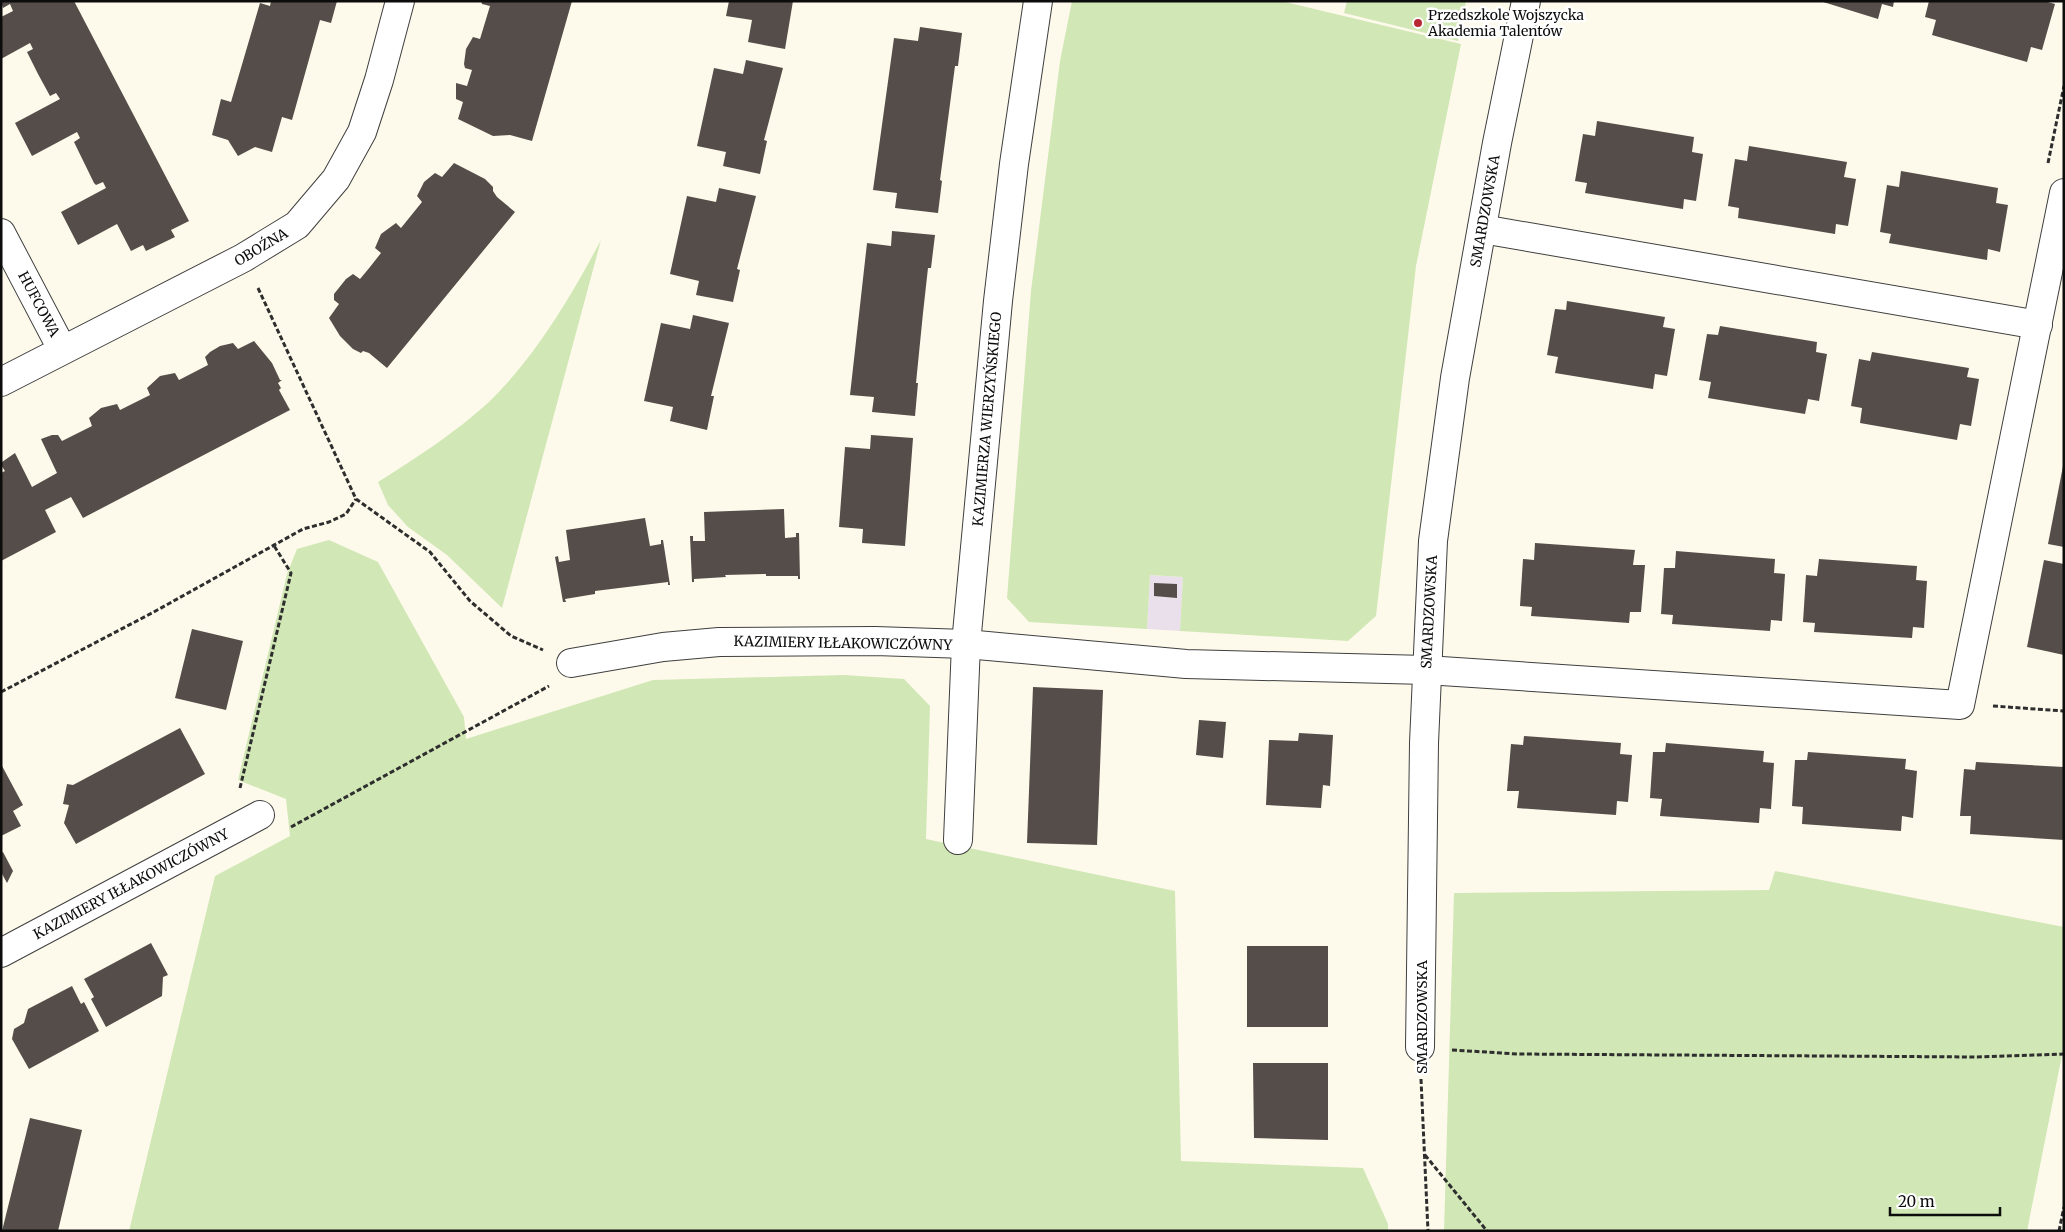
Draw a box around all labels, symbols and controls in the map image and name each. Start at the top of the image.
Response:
place label: Przedszkole Wojszycka Akademia Talentów [1427,6,1585,40]
marker: Przedszkole Wojszycka Akademia Talentów [1412,17,1424,29]
street label: SMARDZOWSKA [1466,153,1504,269]
street label: OBOŹNA [231,224,291,270]
street label: HUFCOWA [14,268,64,340]
street label: KAZIMIERZA WIERZYŃSKIEGO [969,311,1005,527]
street label: SMARDZOWSKA [1417,555,1441,669]
street label: KAZIMIERY IŁŁAKOWICZÓWNY [733,632,954,654]
street label: KAZIMIERY IŁŁAKOWICZÓWNY [30,824,233,943]
street label: SMARDZOWSKA [1413,960,1431,1074]
scale bar [1890,1184,2000,1216]
text: 20 m [1898,1192,1935,1211]

